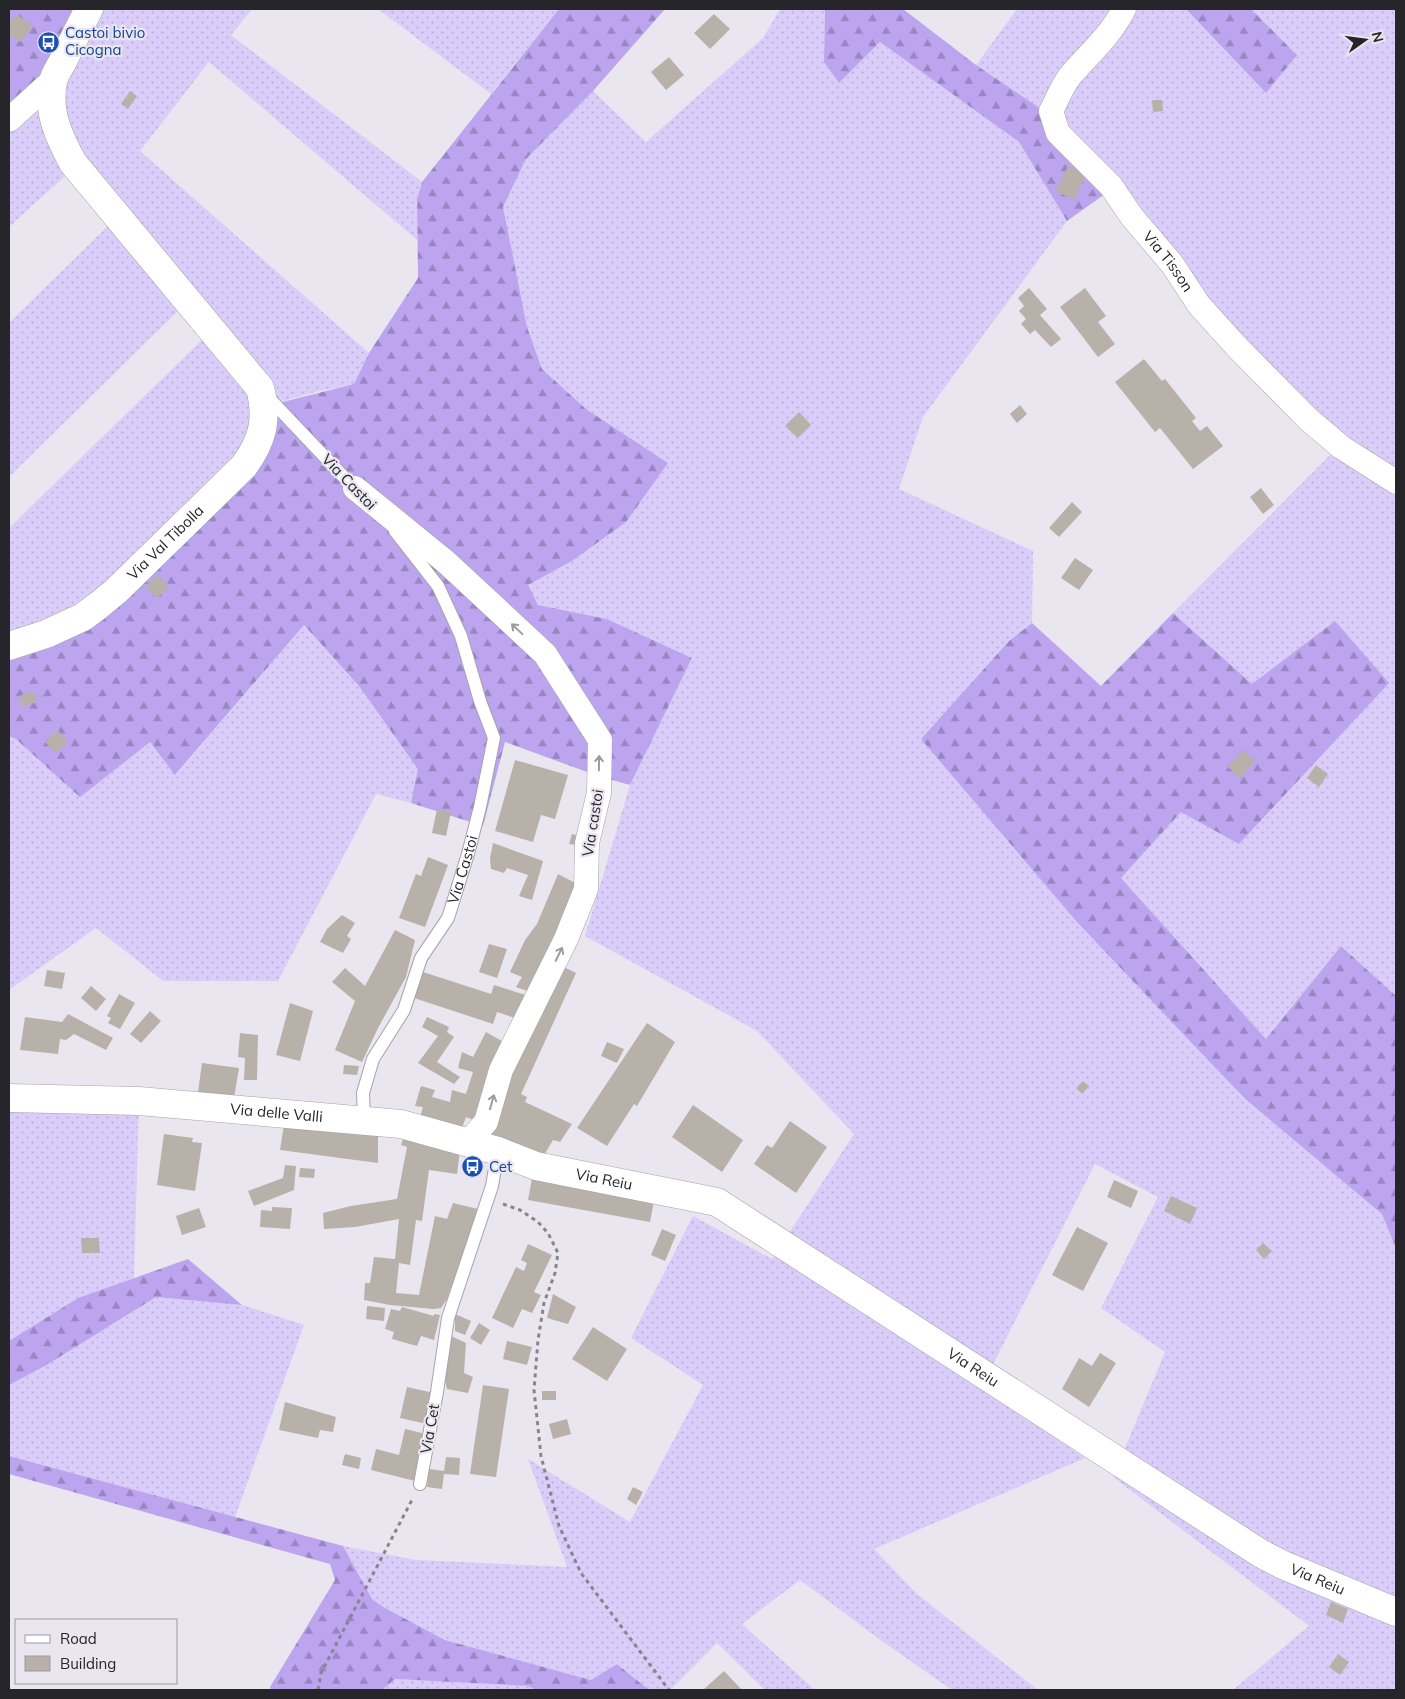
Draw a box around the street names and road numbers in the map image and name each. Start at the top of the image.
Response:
street label: Via Tisson [1139,227,1198,295]
street label: Via Castoi [318,450,381,514]
street label: Via Val Tibolla [123,501,208,584]
street label: Via castoi [578,788,607,858]
street label: Via Castoi [443,833,481,906]
street label: Via delle Valli [229,1099,324,1126]
street label: Via Reiu [574,1164,634,1194]
street label: Via Reiu [944,1343,1003,1391]
street label: Via Cet [416,1403,443,1455]
street label: Via Reiu [1287,1559,1348,1599]

